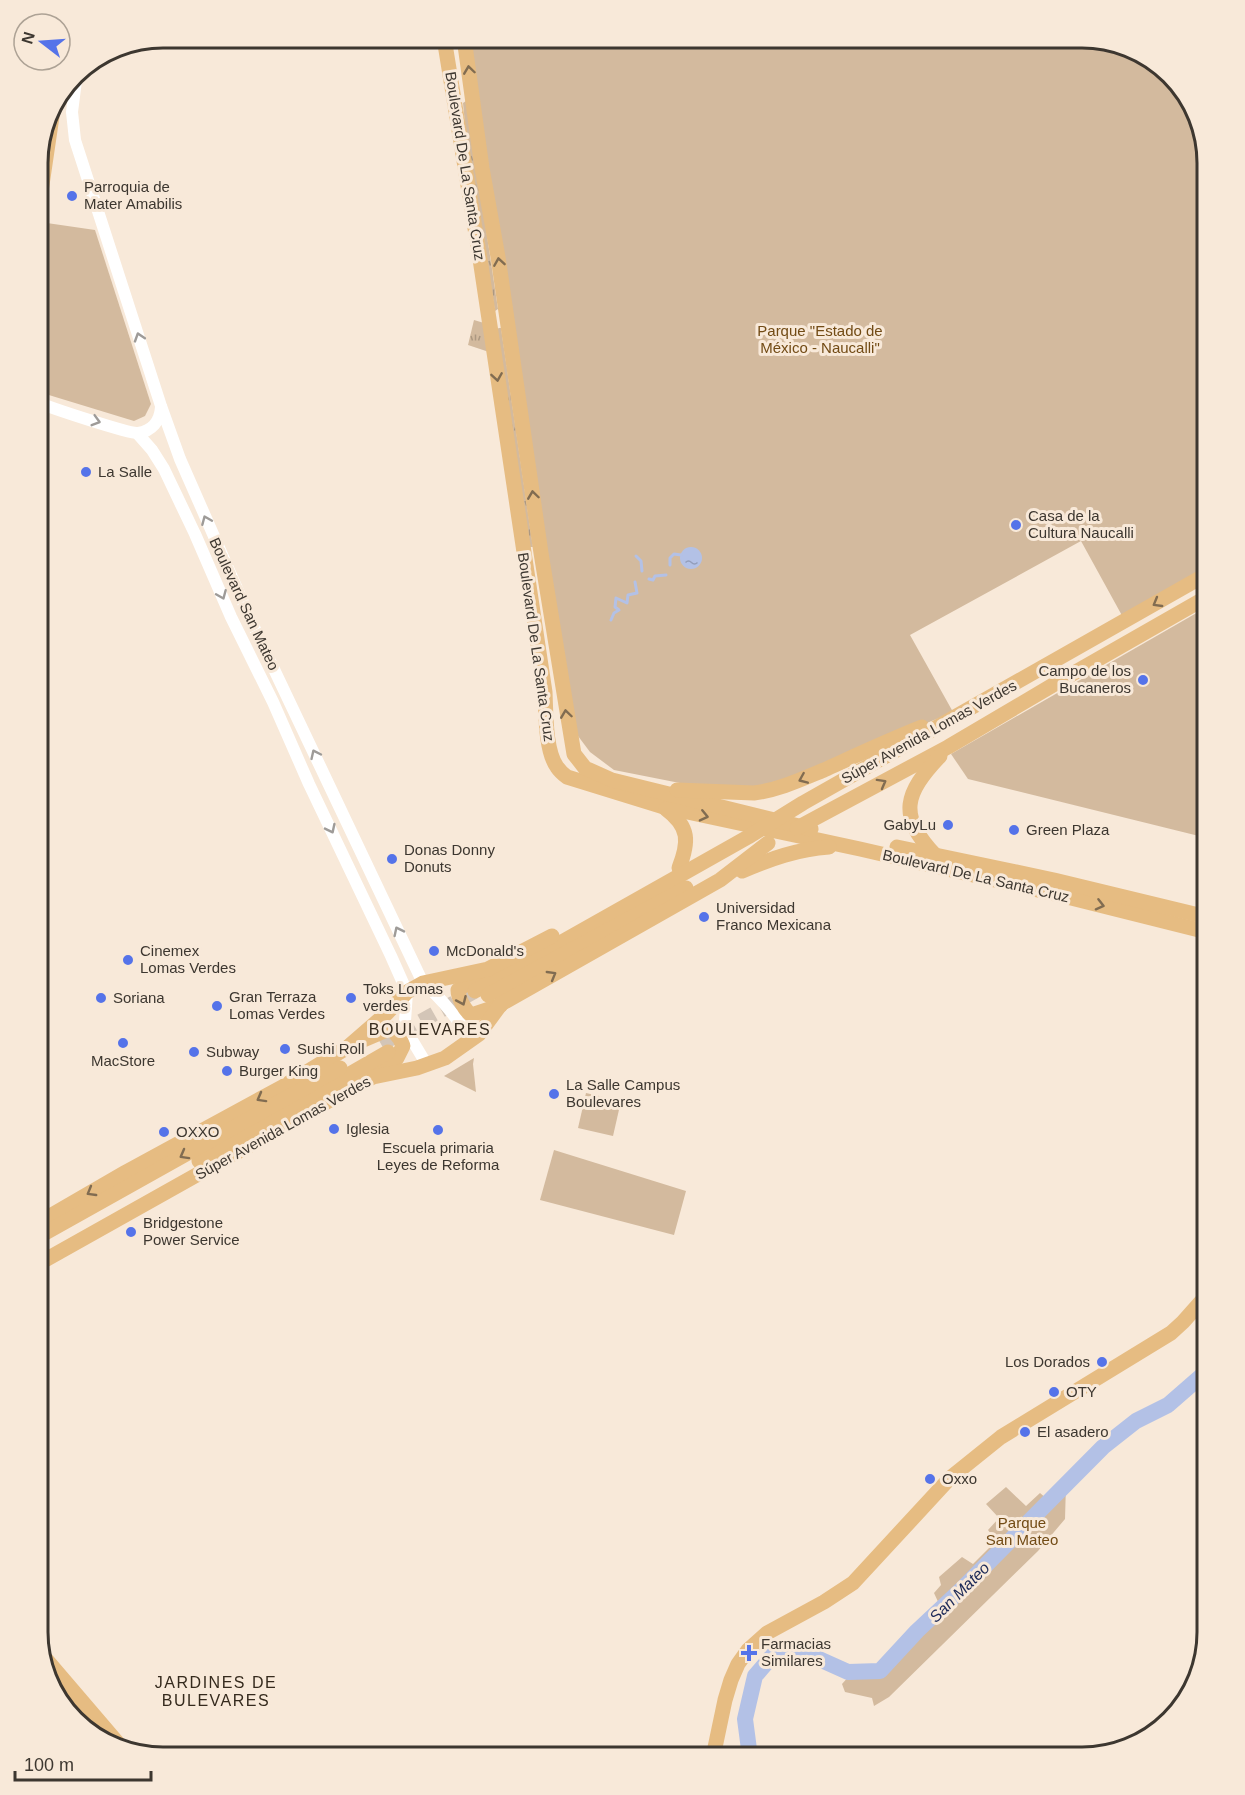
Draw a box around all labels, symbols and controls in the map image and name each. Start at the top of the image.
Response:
north arrow [12,12,72,72]
text: N [18,30,38,46]
one-way arrow [463,65,475,75]
street label: Boulevard De La Santa Cruz [442,70,489,262]
place label: Parroquia de Mater Amabilis [84,178,182,212]
marker: Parroquia de Mater Amabilis [65,189,79,203]
one-way arrow [493,258,506,268]
park label: Parque "Estado de México - Naucalli" [757,322,883,356]
one-way arrow [134,332,146,343]
one-way arrow [491,372,503,382]
one-way arrow [90,414,101,426]
place label: La Salle [98,463,152,480]
marker: La Salle [79,465,93,479]
one-way arrow [527,490,539,500]
place label: Casa de la Cultura Naucalli [1028,507,1134,541]
one-way arrow [202,515,214,526]
marker: Casa de la Cultura Naucalli [1009,518,1023,532]
street label: Boulevard San Mateo [206,535,283,673]
street label: Boulevard De La Santa Cruz [515,551,558,743]
one-way arrow [214,589,226,600]
one-way arrow [1153,596,1163,607]
place label: Campo de los Bucaneros [1038,662,1131,696]
marker: Campo de los Bucaneros [1136,673,1150,687]
street label: Súper Avenida Lomas Verdes [838,676,1019,787]
one-way arrow [561,709,573,718]
one-way arrow [310,750,322,761]
one-way arrow [798,772,809,784]
one-way arrow [876,779,887,790]
one-way arrow [698,809,708,822]
place label: GabyLu [883,816,936,833]
marker: GabyLu [941,818,955,832]
place label: Green Plaza [1026,821,1110,838]
one-way arrow [323,823,335,834]
marker: Green Plaza [1007,823,1021,837]
place label: Donas Donny Donuts [404,841,495,875]
street label: Boulevard De La Santa Cruz [881,846,1071,905]
marker: Donas Donny Donuts [385,852,399,866]
one-way arrow [1095,898,1105,911]
place label: Universidad Franco Mexicana [716,899,832,933]
marker: Universidad Franco Mexicana [697,910,711,924]
one-way arrow [393,926,405,937]
place label: Cinemex Lomas Verdes [140,942,236,976]
place label: McDonald's [446,942,524,959]
marker: McDonald's [427,944,441,958]
marker: Cinemex Lomas Verdes [121,953,135,967]
one-way arrow [546,971,556,982]
place label: Toks Lomas verdes [363,980,443,1014]
place label: Gran Terraza Lomas Verdes [229,988,325,1022]
place label: Soriana [113,989,165,1006]
marker: Soriana [94,991,108,1005]
marker: Toks Lomas verdes [344,991,358,1005]
one-way arrow [455,995,467,1006]
marker: Gran Terraza Lomas Verdes [210,999,224,1013]
district label: BOULEVARES [369,1021,491,1038]
marker: MacStore [116,1036,130,1050]
place label: Sushi Roll [297,1040,365,1057]
marker: Sushi Roll [278,1042,292,1056]
place label: Subway [206,1043,260,1060]
marker: Subway [187,1045,201,1059]
place label: MacStore [91,1052,155,1069]
place label: Burger King [239,1062,318,1079]
marker: Burger King [220,1064,234,1078]
street label: Súper Avenida Lomas Verdes [192,1072,373,1183]
place label: La Salle Campus Boulevares [566,1076,680,1110]
marker: La Salle Campus Boulevares [547,1087,561,1101]
one-way arrow [257,1091,268,1102]
place label: Iglesia [346,1120,390,1137]
marker: Iglesia [327,1122,341,1136]
place label: OXXO [176,1123,219,1140]
marker: Escuela primaria Leyes de Reforma [431,1123,445,1137]
marker: OXXO [157,1125,171,1139]
place label: Escuela primaria Leyes de Reforma [377,1139,500,1173]
one-way arrow [180,1148,190,1159]
one-way arrow [87,1185,97,1197]
place label: Bridgestone Power Service [143,1214,240,1248]
marker: Bridgestone Power Service [124,1225,138,1239]
place label: Los Dorados [1005,1353,1090,1370]
marker: Los Dorados [1095,1355,1109,1369]
place label: OTY [1066,1383,1097,1400]
marker: OTY [1047,1385,1061,1399]
place label: El asadero [1037,1423,1109,1440]
marker: El asadero [1018,1425,1032,1439]
place label: Oxxo [942,1470,977,1487]
marker: Oxxo [923,1472,937,1486]
park label: Parque San Mateo [986,1514,1058,1548]
water label: San Mateo [926,1559,993,1626]
place label: Farmacias Similares [761,1635,831,1669]
marker: Farmacias Similares [742,1646,756,1660]
district label: JARDINES DE BULEVARES [155,1674,277,1709]
scale bar [15,1744,152,1782]
text: 100 m [24,1755,74,1775]

